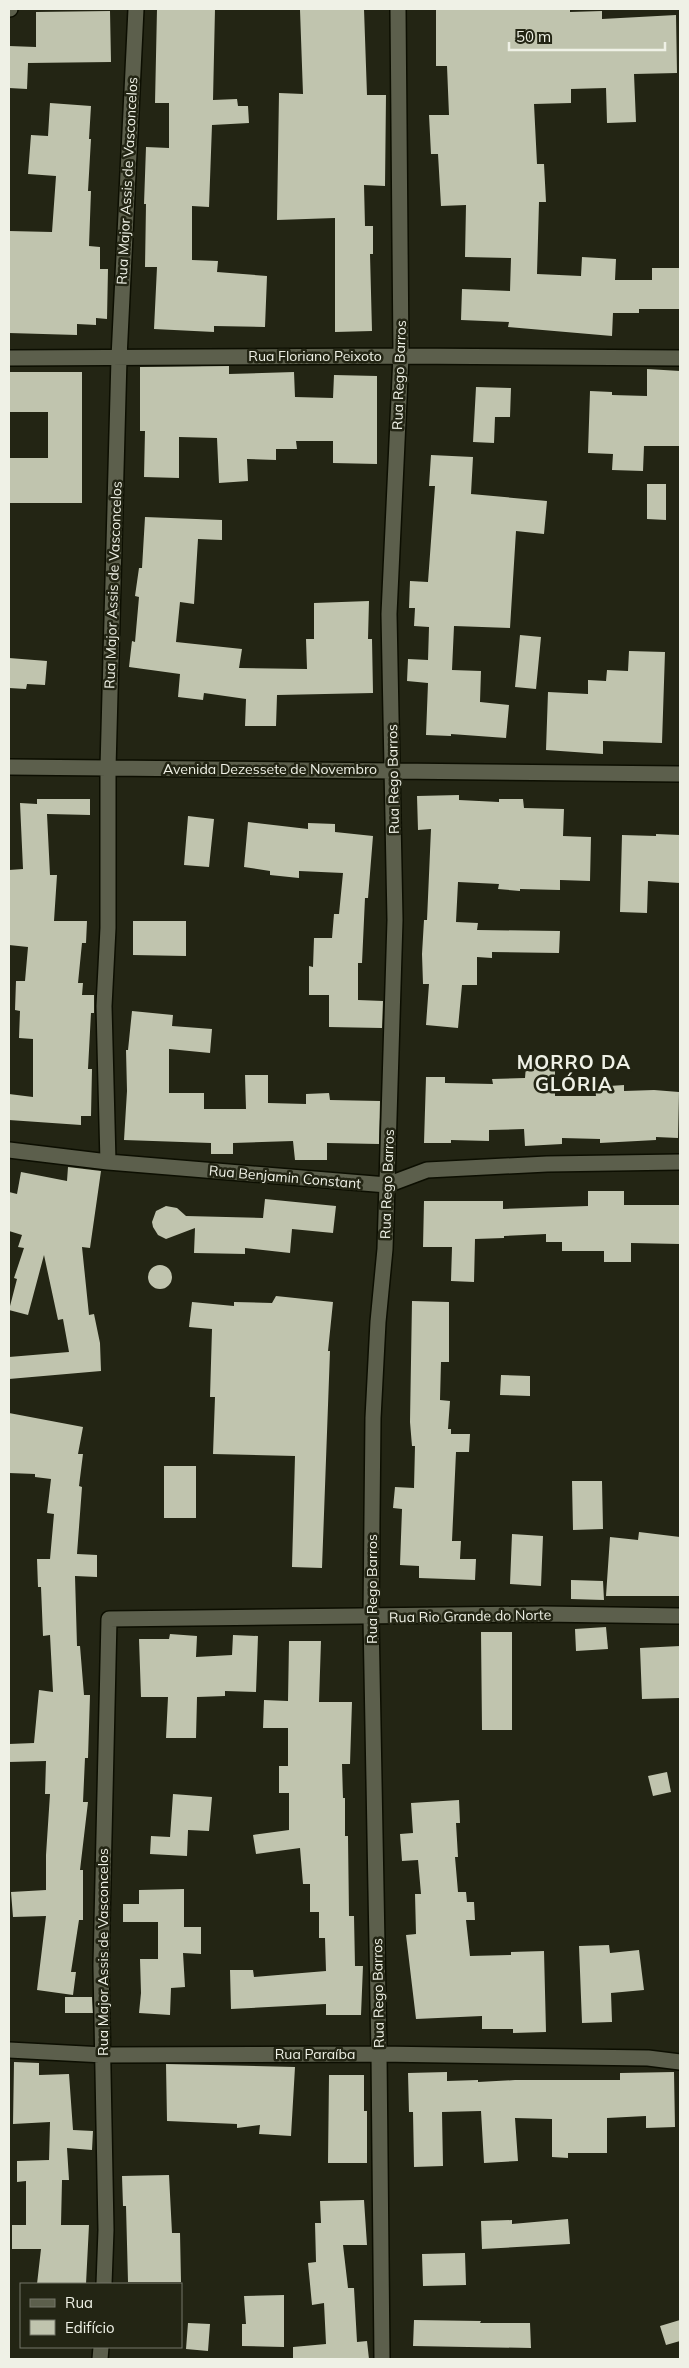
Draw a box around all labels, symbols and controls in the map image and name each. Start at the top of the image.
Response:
scale bar [509,20,665,52]
text: 50 m [516,27,551,46]
street label: Rua Major Assis de Vasconcelos [113,77,141,285]
street label: Rua Rego Barros [388,320,410,430]
street label: Rua Floriano Peixoto [248,347,382,365]
street label: Rua Major Assis de Vasconcelos [100,481,126,689]
street label: Rua Rego Barros [383,724,403,834]
street label: Avenida Dezessete de Novembro [163,760,377,778]
district label: MORRO DA GLÓRIA [517,1050,631,1096]
street label: Rua Rego Barros [376,1129,398,1239]
street label: Rua Benjamin Constant [208,1161,362,1193]
street label: Rua Rego Barros [363,1534,381,1644]
street label: Rua Rio Grande do Norte [389,1606,551,1626]
street label: Rua Major Assis de Vasconcelos [94,1848,112,2056]
street label: Rua Rego Barros [368,1938,388,2048]
street label: Rua Paraíba [275,2045,355,2063]
legend [20,2283,182,2348]
text: Rua [65,2293,93,2312]
text: Edifício [65,2318,115,2337]

